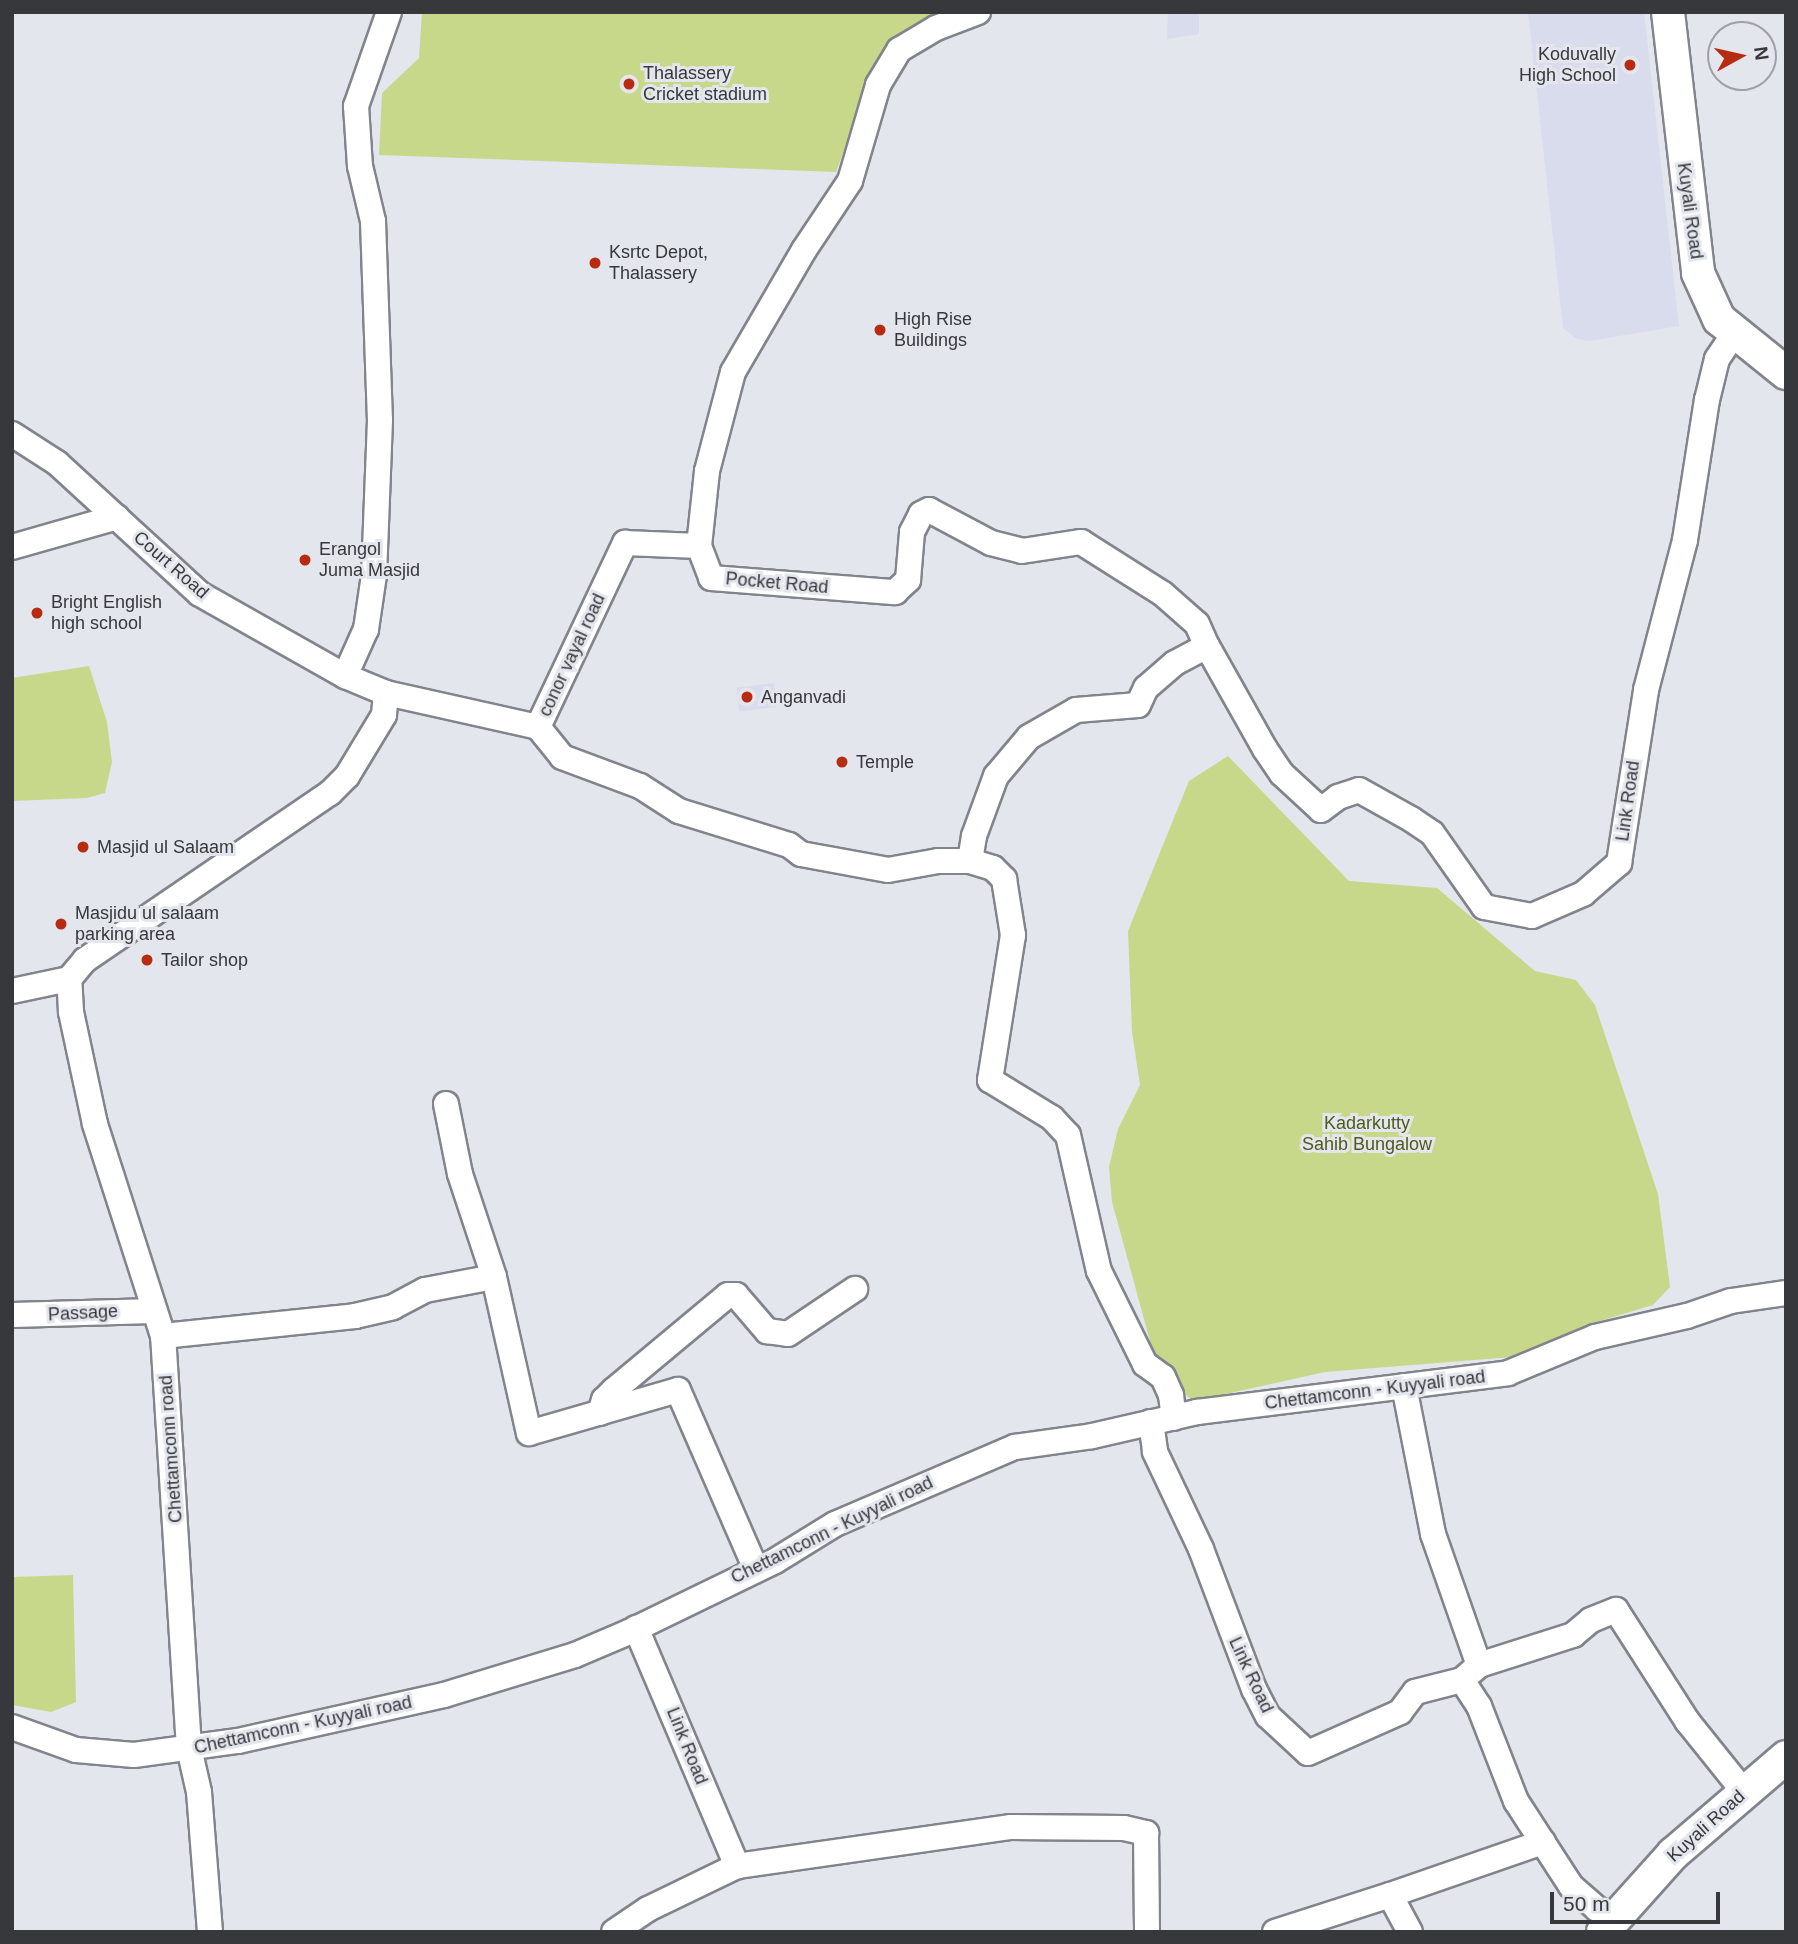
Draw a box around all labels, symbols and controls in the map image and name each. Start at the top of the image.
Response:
north arrow [1707,21,1777,91]
place label: Koduvally High School [1519,44,1616,86]
text: N [1750,45,1773,62]
marker: Koduvally High School [1622,57,1638,73]
place label: Thalassery Cricket stadium [643,63,767,106]
marker: Thalassery Cricket stadium [621,76,637,92]
street label: Kuyali Road [1673,161,1707,261]
place label: Ksrtc Depot, Thalassery [609,242,708,284]
marker: Ksrtc Depot, Thalassery [587,255,603,271]
place label: High Rise Buildings [894,309,972,352]
marker: High Rise Buildings [872,322,888,338]
street label: Court Road [129,527,213,603]
place label: Erangol Juma Masjid [319,539,420,582]
marker: Erangol Juma Masjid [297,552,313,568]
street label: Pocket Road [725,568,829,598]
street label: conor vayal road [534,590,610,720]
place label: Bright English high school [51,592,162,634]
marker: Bright English high school [29,605,45,621]
place label: Anganvadi [761,686,846,708]
marker: Anganvadi [739,689,755,705]
place label: Temple [856,751,914,773]
marker: Temple [834,754,850,770]
street label: Link Road [1612,759,1644,843]
place label: Masjid ul Salaam [97,836,234,858]
marker: Masjid ul Salaam [75,839,91,855]
place label: Masjidu ul salaam parking area [75,903,219,946]
marker: Masjidu ul salaam parking area [53,916,69,932]
place label: Tailor shop [161,949,248,971]
marker: Tailor shop [139,952,155,968]
park label: Kadarkutty Sahib Bungalow [1302,1113,1432,1156]
street label: Passage [47,1300,119,1326]
street label: Chettamconn - Kuyyali road [1263,1366,1487,1414]
street label: Chettamconn road [155,1374,187,1524]
street label: Chettamconn - Kuyyali road [727,1472,937,1588]
street label: Link Road [1224,1634,1278,1716]
street label: Chettamconn - Kuyyali road [192,1691,414,1759]
street label: Link Road [662,1704,712,1788]
street label: Kuyali Road [1663,1786,1749,1866]
scale bar [1553,1878,1723,1922]
text: 50 m [1563,1892,1610,1915]

